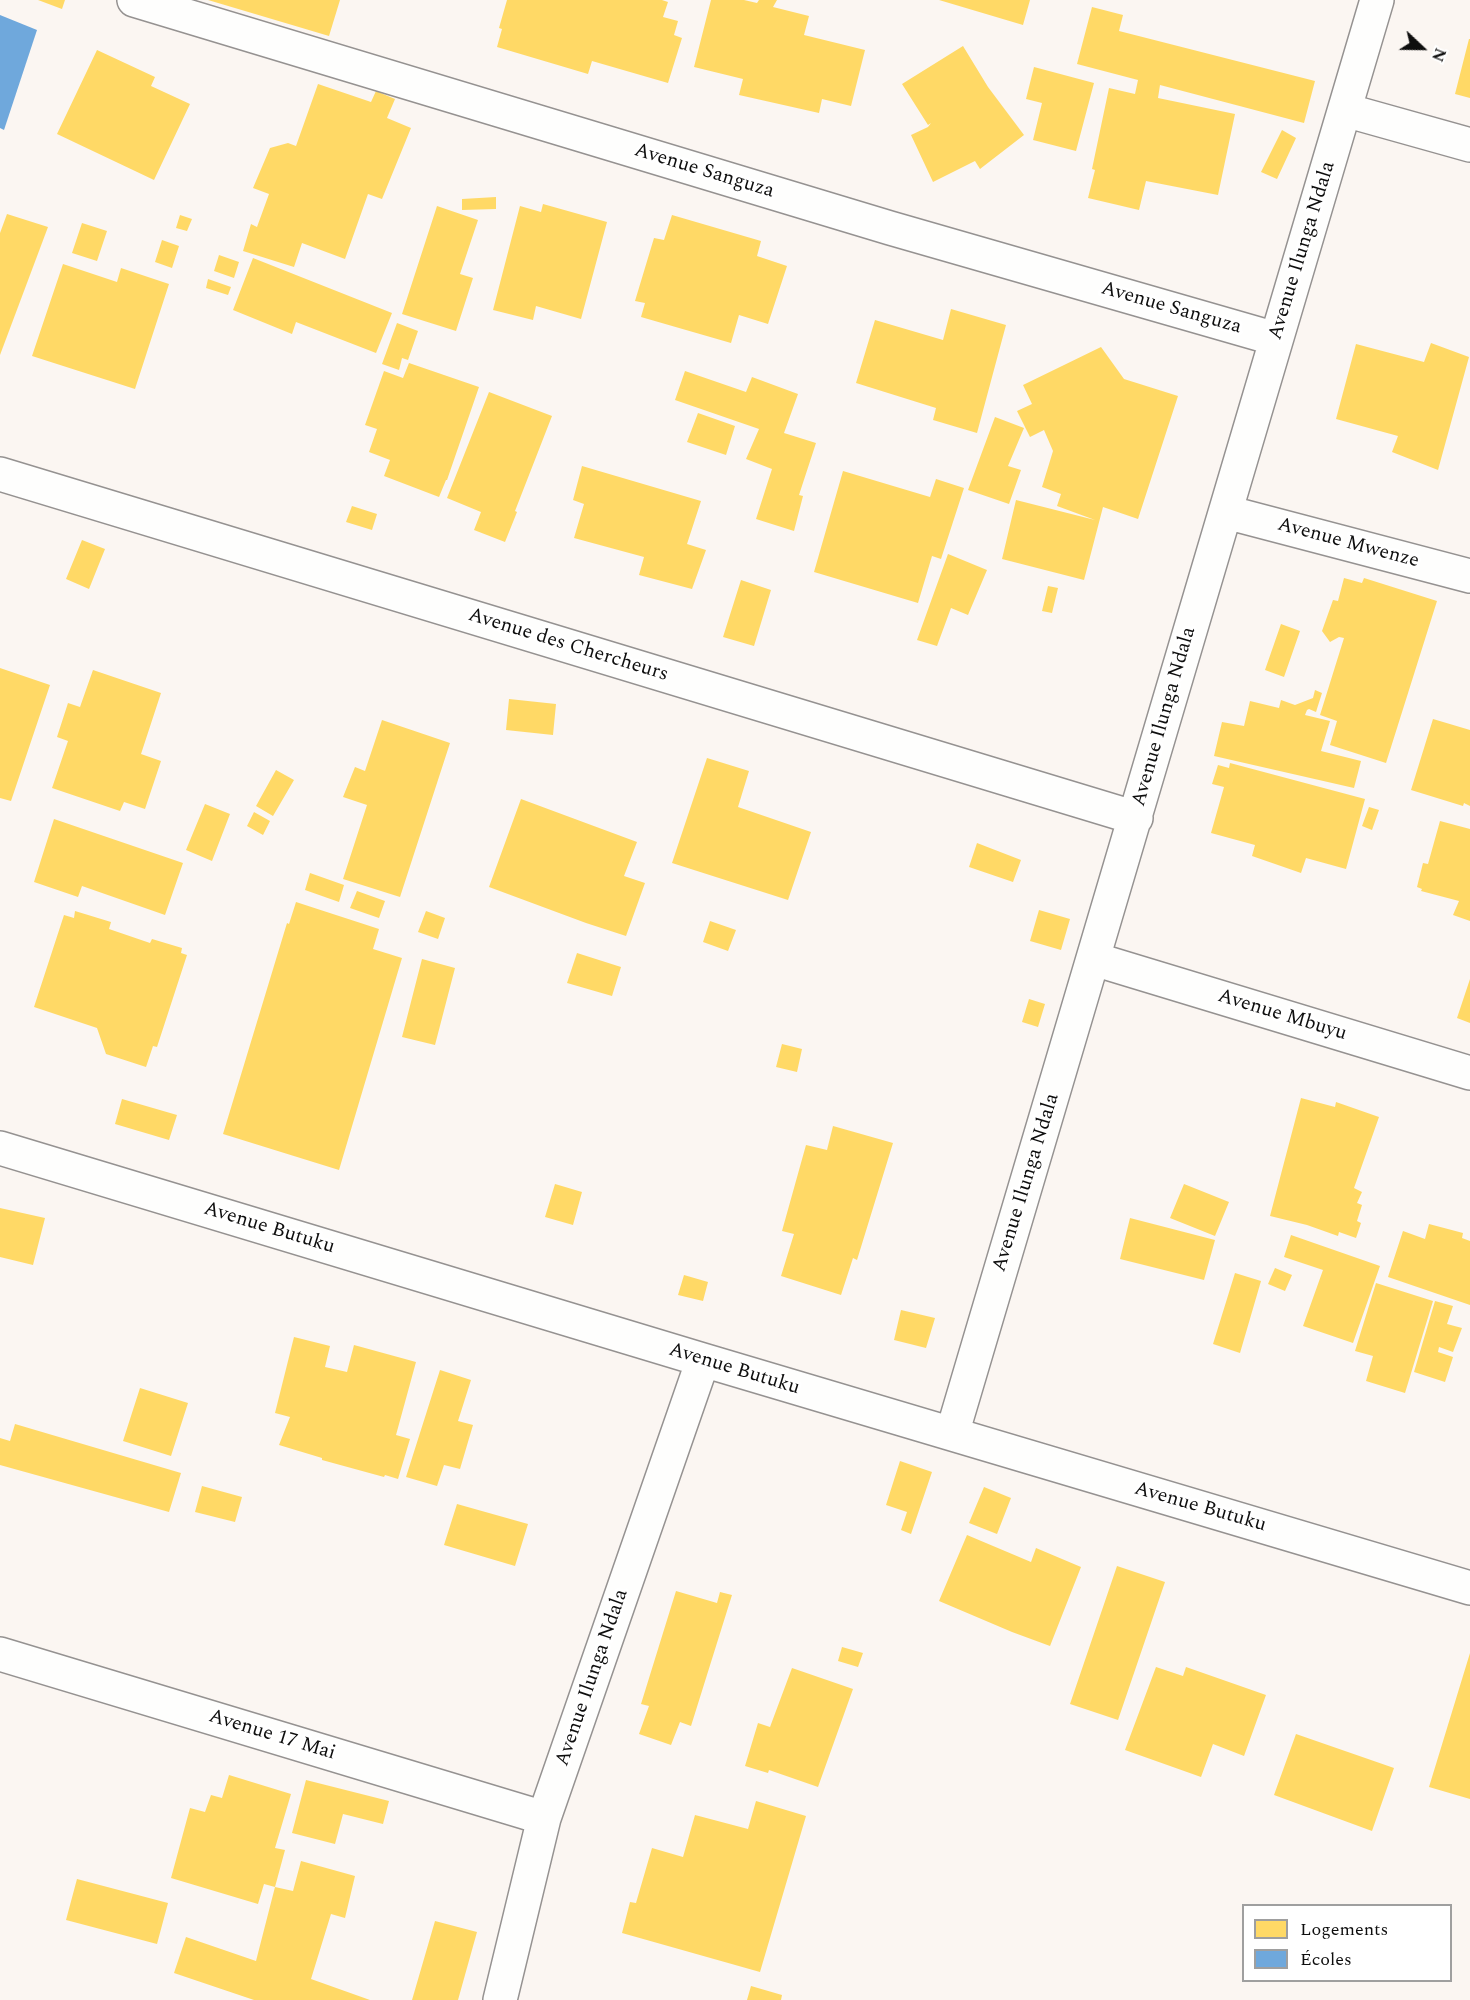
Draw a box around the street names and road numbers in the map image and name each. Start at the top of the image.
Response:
street label: Avenue Sanguza [631,139,777,205]
street label: Avenue Ilunga Ndala [1264,159,1342,343]
street label: Avenue Sanguza [1098,277,1244,341]
street label: Avenue Mwenze [1275,514,1421,574]
street label: Avenue des Chercheurs [465,604,671,688]
street label: Avenue Ilunga Ndala [1128,625,1202,809]
street label: Avenue Mbuyu [1215,985,1349,1047]
street label: Avenue Ilunga Ndala [988,1091,1066,1275]
street label: Avenue Butuku [201,1198,337,1260]
street label: Avenue Butuku [666,1339,802,1401]
street label: Avenue Butuku [1131,1478,1269,1538]
street label: Avenue Ilunga Ndala [551,1586,635,1770]
street label: Avenue 17 Mai [206,1705,338,1767]

